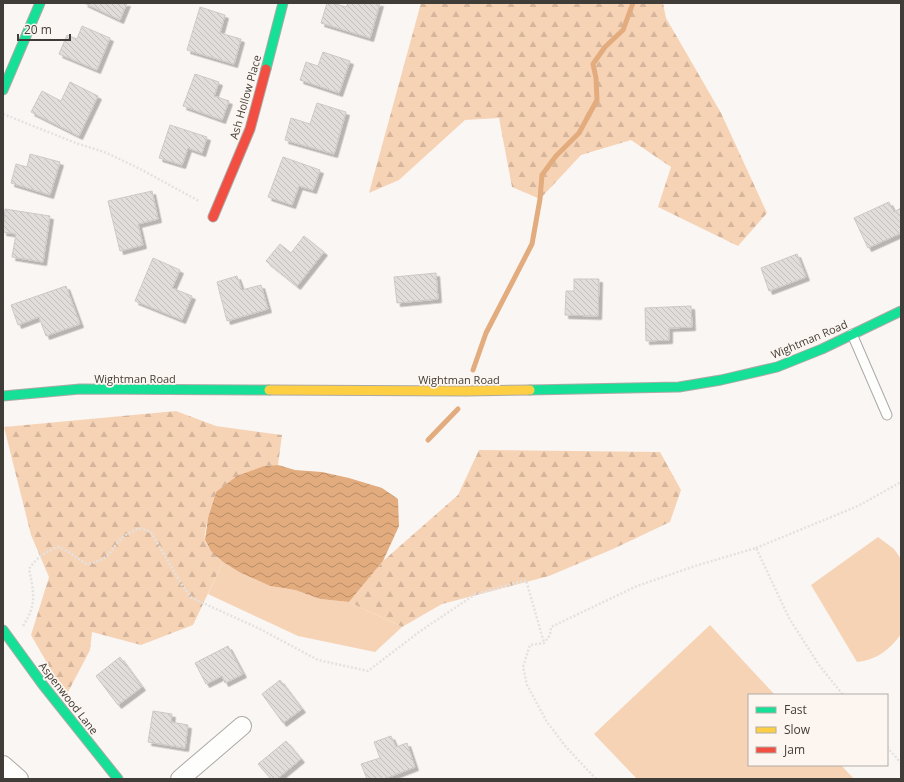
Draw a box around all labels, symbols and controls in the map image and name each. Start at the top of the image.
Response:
scale bar [18,16,70,42]
text: 20 m [24,21,52,38]
street label: Ash Hollow Place [226,53,264,141]
street label: Wightman Road [768,316,850,362]
street label: Wightman Road [94,371,176,386]
street label: Wightman Road [418,372,500,387]
street label: Aspenwood Lane [36,659,102,737]
legend [748,694,888,766]
text: Fast [784,701,807,718]
text: Slow [784,721,811,738]
text: Jam [783,741,805,758]

